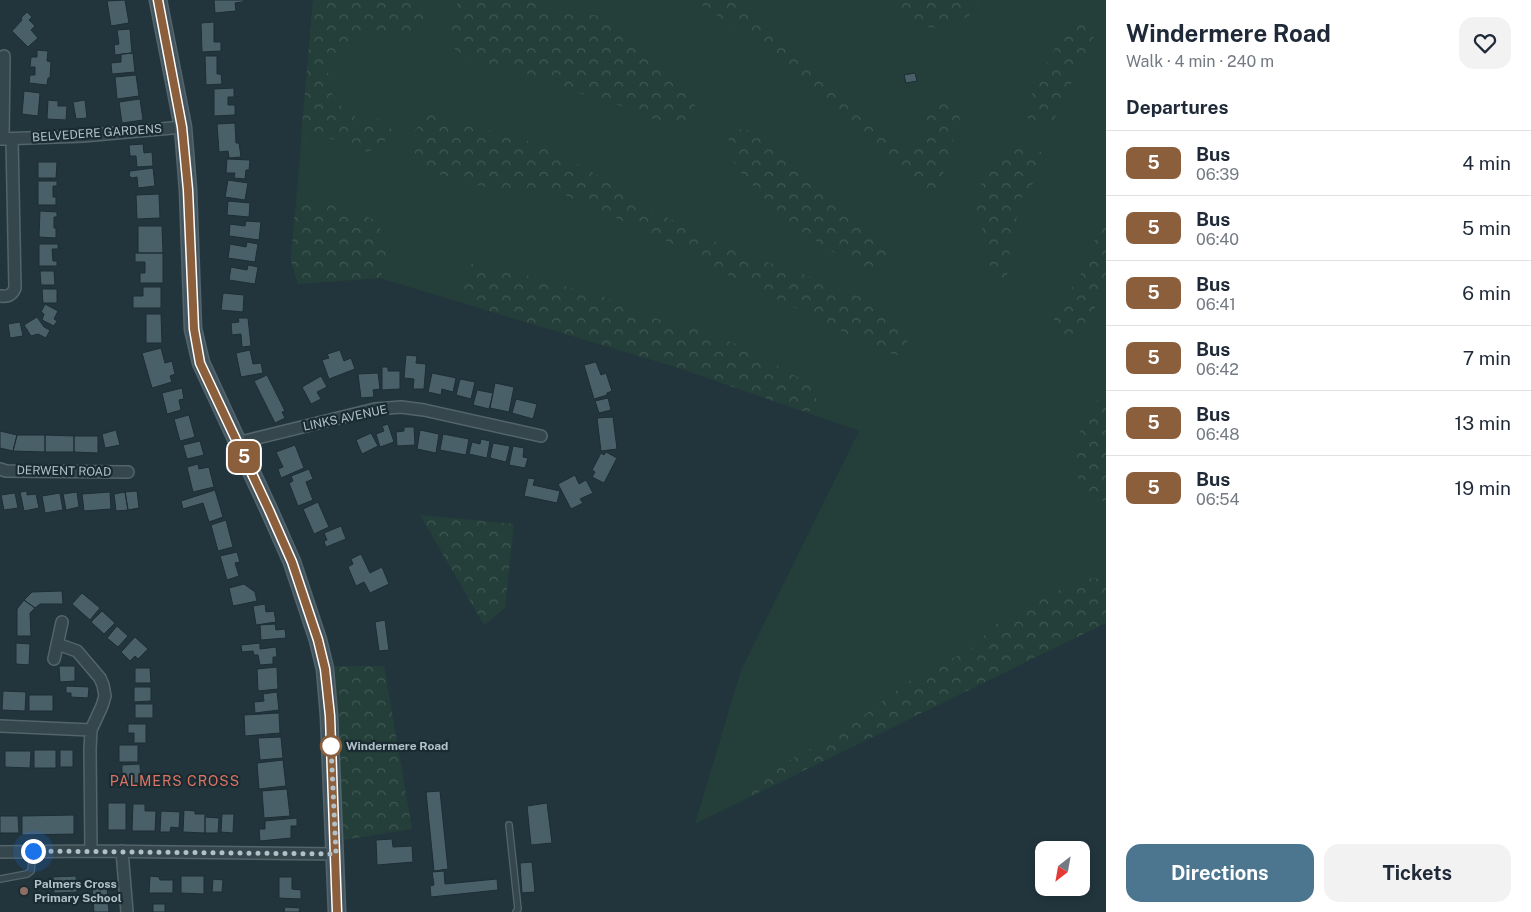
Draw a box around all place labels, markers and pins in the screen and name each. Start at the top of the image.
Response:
marker: Windermere Road [320,735,342,757]
place label: Windermere Road [346,739,448,753]
place label: Palmers Cross Primary School [34,877,122,905]
marker: Palmers Cross Primary School [18,885,30,897]

